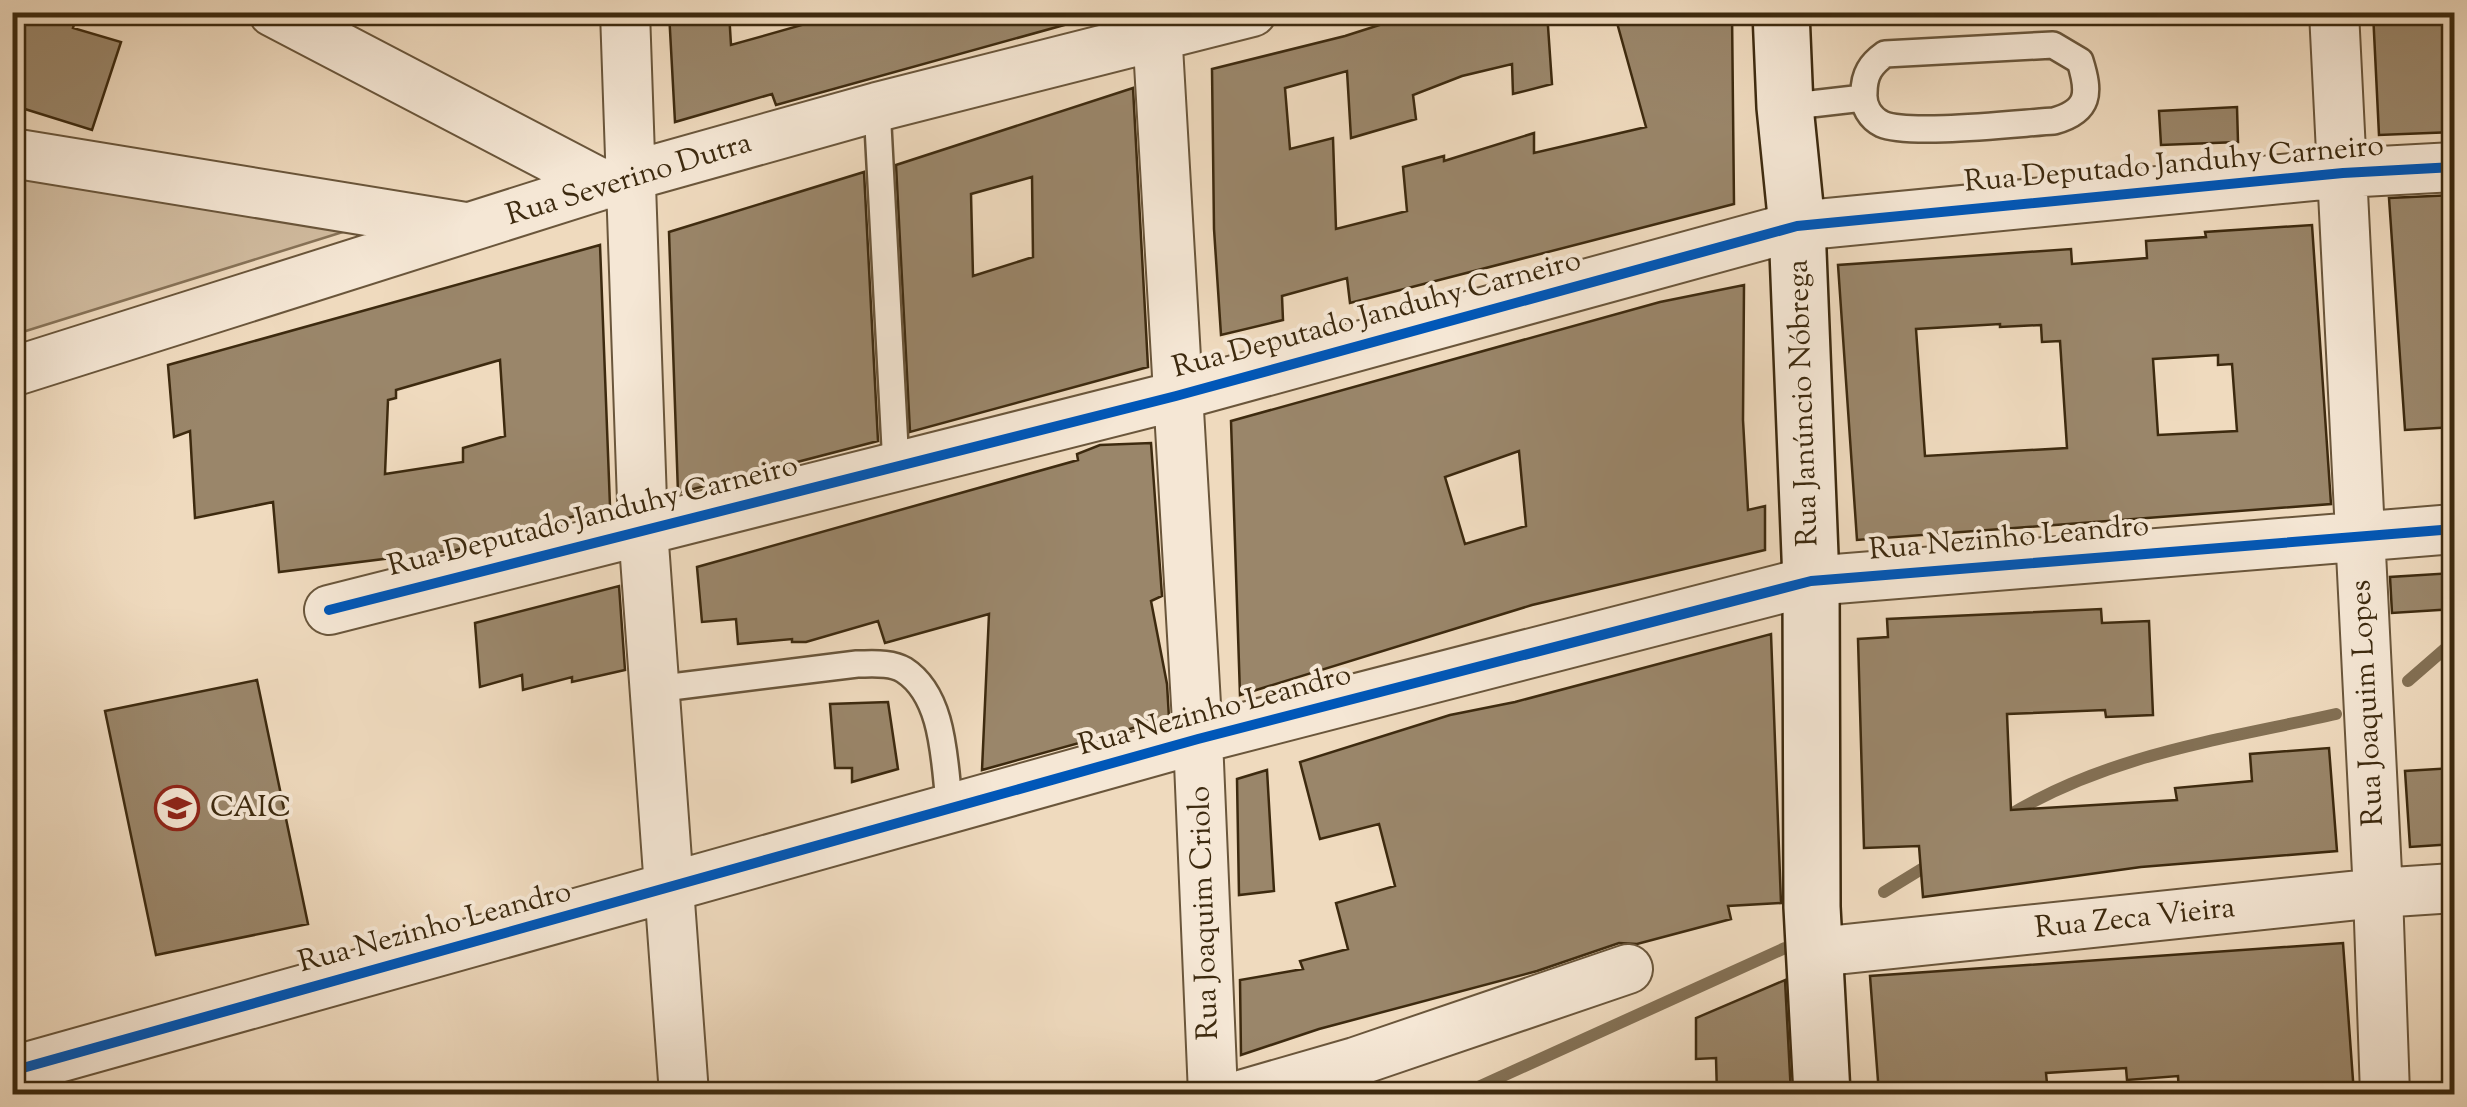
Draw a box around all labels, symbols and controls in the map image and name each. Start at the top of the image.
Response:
street label: Rua Severino Dutra [501,122,757,238]
street label: Rua Deputado Janduhy Carneiro [1962,125,2386,205]
street label: Rua Deputado Janduhy Carneiro [1168,240,1586,390]
street label: Rua Janúncio Nóbrega [1777,259,1831,547]
street label: Rua Deputado Janduhy Carneiro [384,445,802,589]
street label: Rua Nezinho Leandro [1867,505,2151,573]
street label: Rua Joaquim Lopes [2340,579,2396,827]
street label: Rua Nezinho Leandro [1074,654,1356,768]
school or university icon: CAIC [154,785,200,831]
street label: Rua Joaquim Criolo [1179,785,1231,1041]
place label: CAIC [210,787,291,830]
street label: Rua Nezinho Leandro [294,871,576,985]
street label: Rua Zeca Vieira [2033,887,2237,951]

